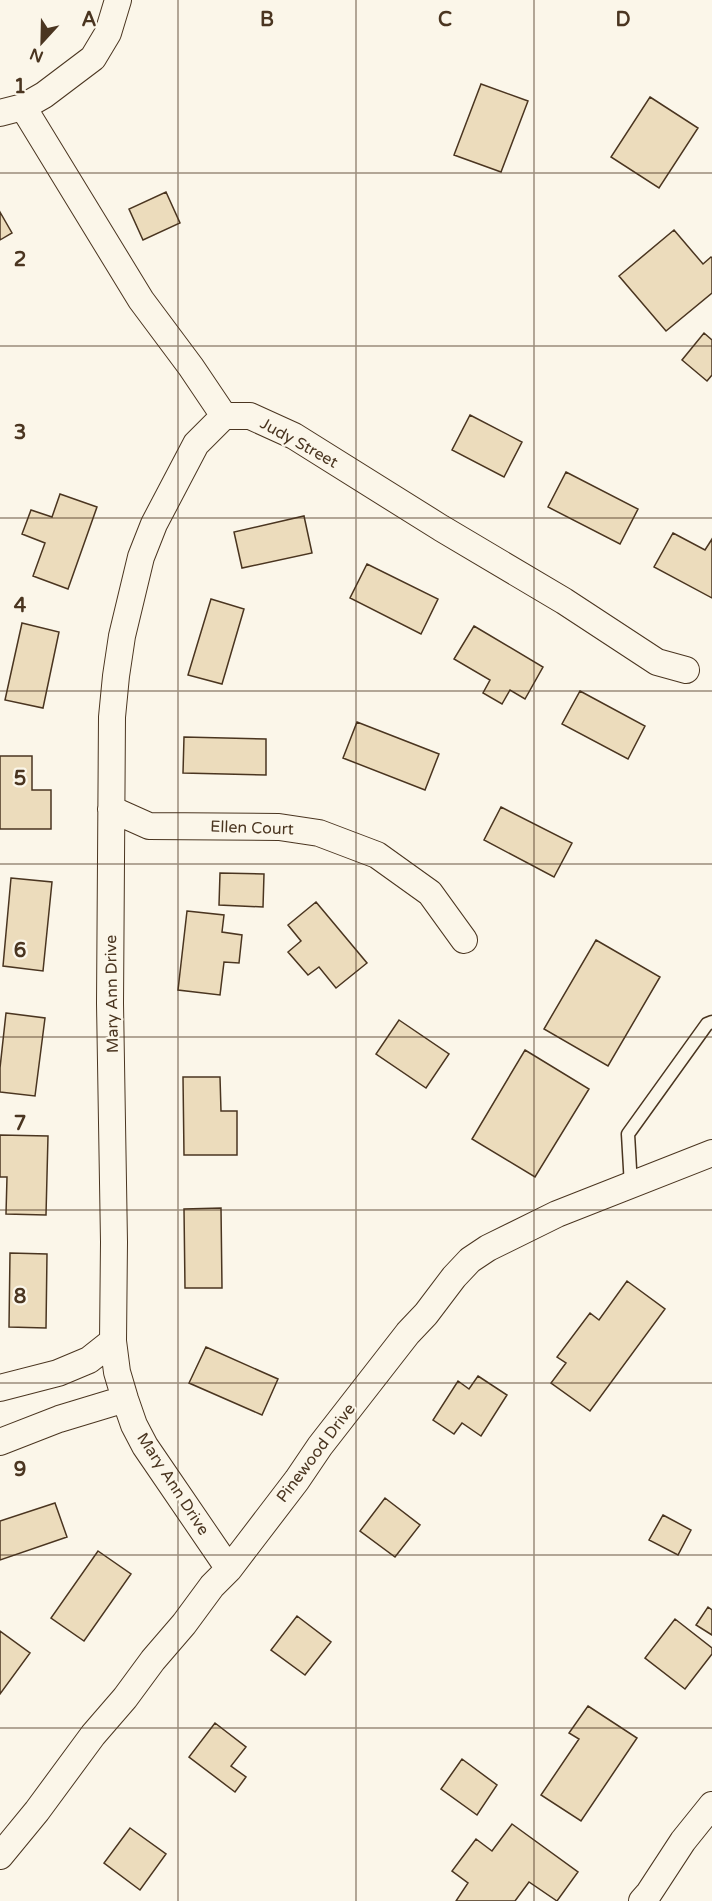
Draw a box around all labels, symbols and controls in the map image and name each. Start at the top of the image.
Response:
text: A [82,8,97,32]
text: B [260,8,274,32]
text: C [438,8,452,32]
text: D [615,8,631,32]
north arrow [12,12,72,72]
text: N [27,43,46,67]
text: 1 [14,75,26,99]
text: 2 [14,248,26,272]
street label: Judy Street [257,413,341,473]
text: 3 [14,421,26,445]
text: 4 [14,594,27,618]
text: 5 [14,767,26,791]
street label: Ellen Court [210,817,294,839]
street label: Mary Ann Drive [101,935,123,1053]
text: 6 [14,939,26,963]
text: 7 [14,1112,26,1136]
text: 8 [14,1285,26,1309]
street label: Pinewood Drive [272,1399,360,1507]
street label: Mary Ann Drive [132,1429,214,1539]
text: 9 [14,1458,26,1482]

